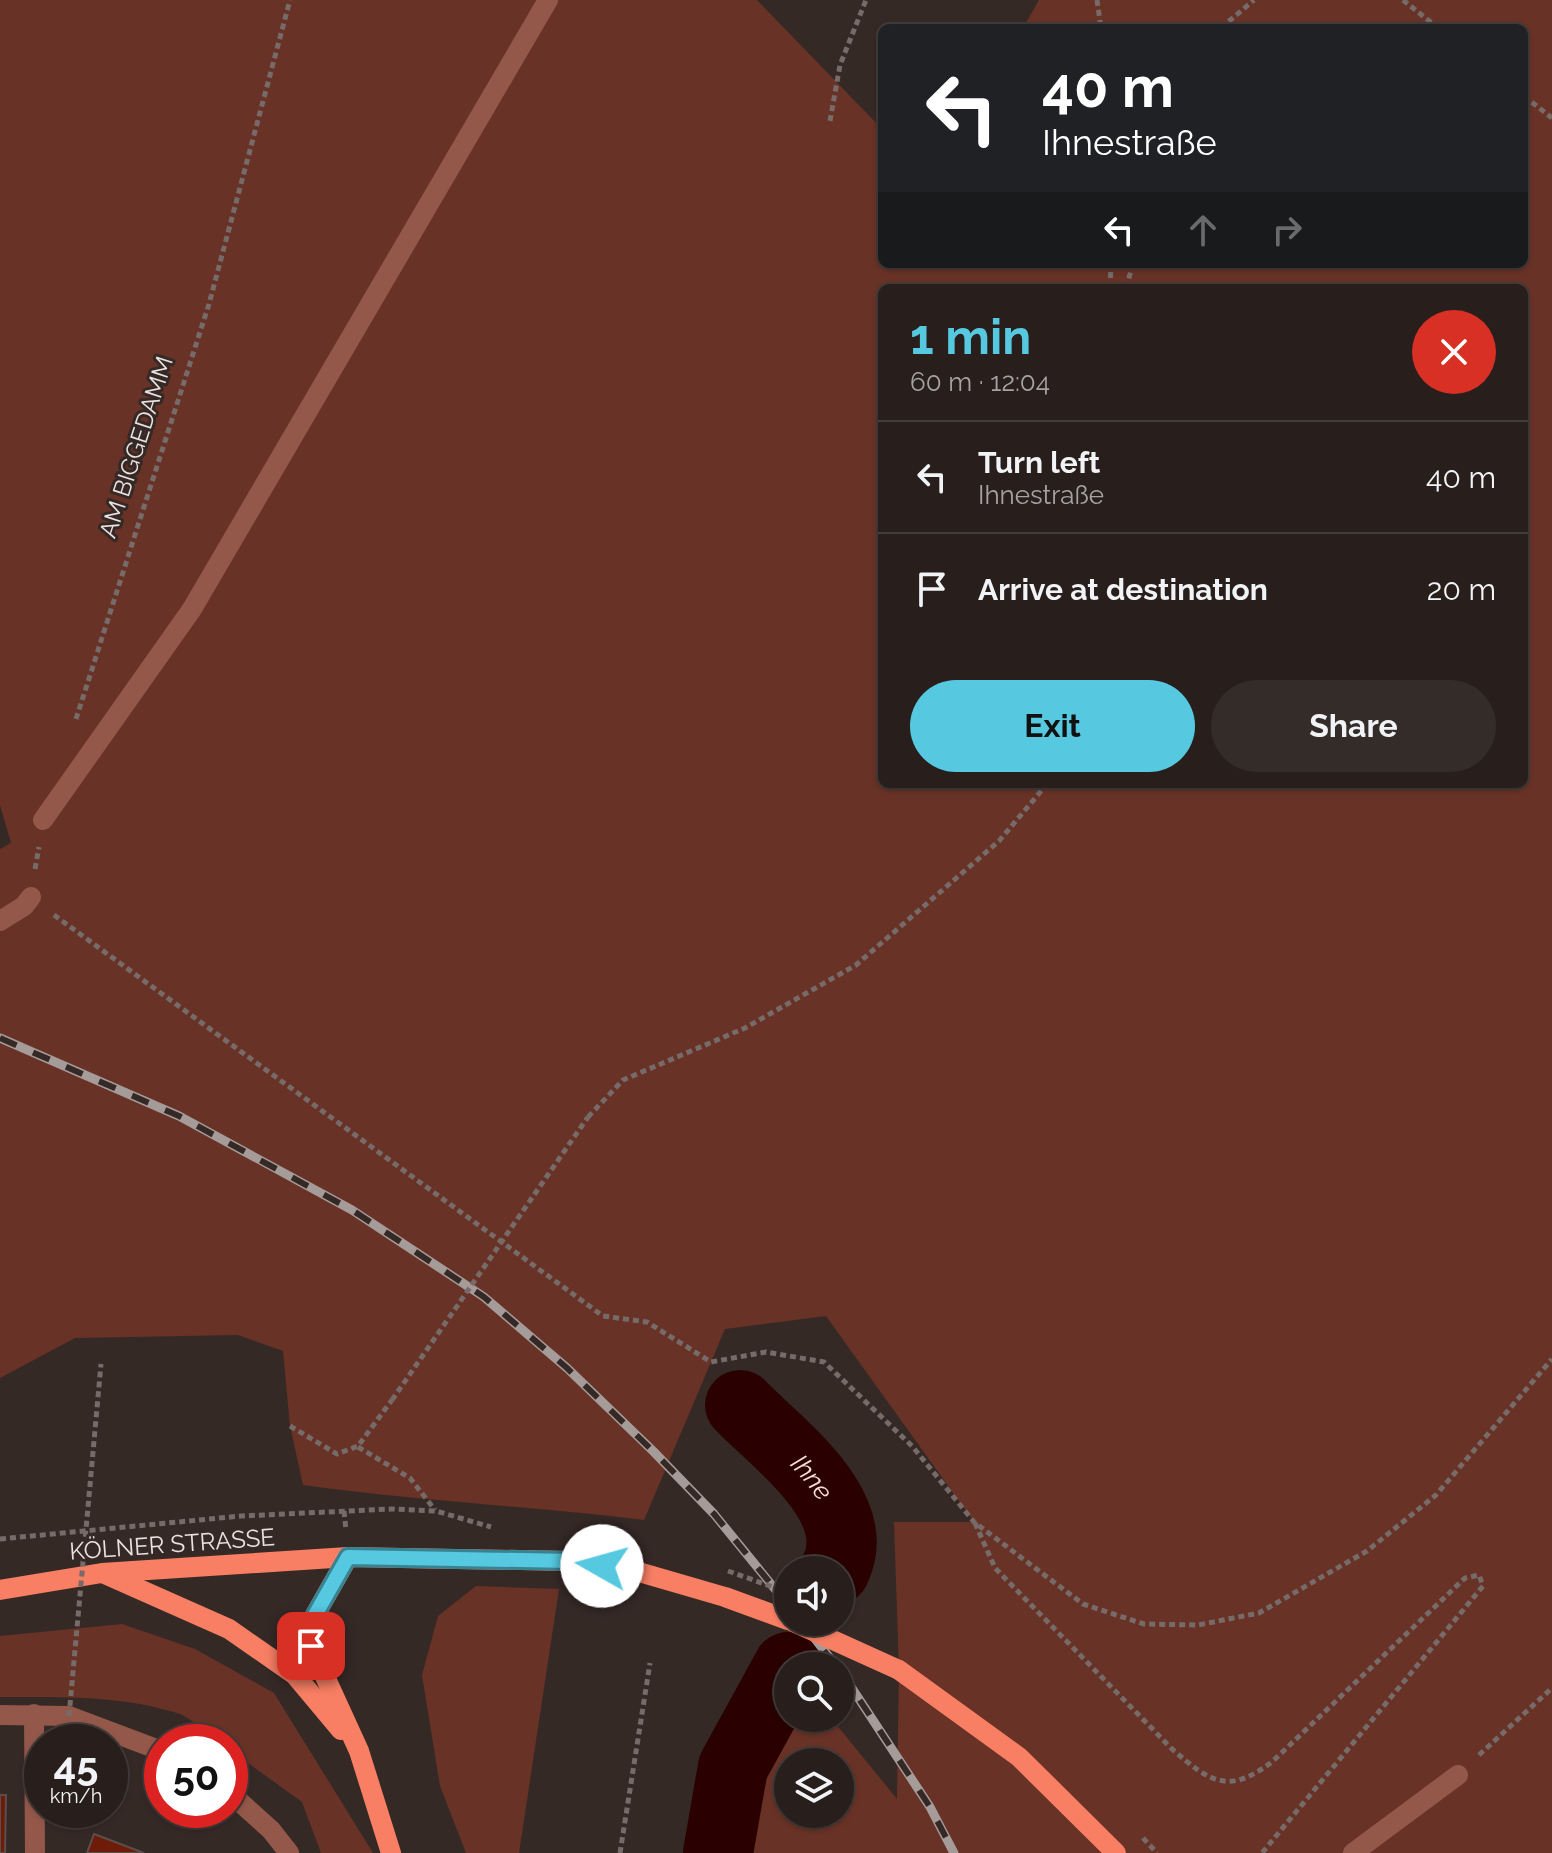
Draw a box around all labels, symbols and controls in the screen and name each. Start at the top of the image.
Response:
text: 40 m [1042,54,1174,120]
icon: left [910,56,1014,160]
text: Ihnestraße [1042,121,1217,163]
icon: left [1097,208,1141,252]
icon: ahead [1181,208,1225,252]
icon: right [1265,208,1309,252]
text: 1 min [910,309,1031,365]
button: close [1412,310,1496,394]
street label: AM BIGGEDAMM [93,353,179,541]
text: 60 m · 12:04 [910,367,1050,397]
text: Turn left [978,445,1100,480]
icon: left [910,455,954,499]
text: 40 m [1426,460,1496,495]
text: Ihnestraße [978,480,1104,510]
icon: arrive [910,567,954,611]
text: Arrive at destination [978,572,1268,607]
text: 20 m [1427,572,1496,607]
button: Exit [910,680,1195,772]
button: Share [1211,680,1496,772]
water label: Ihne [785,1448,839,1505]
street label: KÖLNER STRASSE [68,1522,276,1566]
position arrow [560,1524,644,1608]
map controls [774,1556,854,1828]
button: sound [774,1556,854,1636]
pin [277,1612,345,1680]
icon: arrive [289,1624,333,1668]
button: search [774,1652,854,1732]
speed limit sign: 50 [144,1724,248,1828]
text: 45 [53,1742,98,1789]
button: layers [774,1748,854,1828]
text: km/h [50,1784,102,1808]

